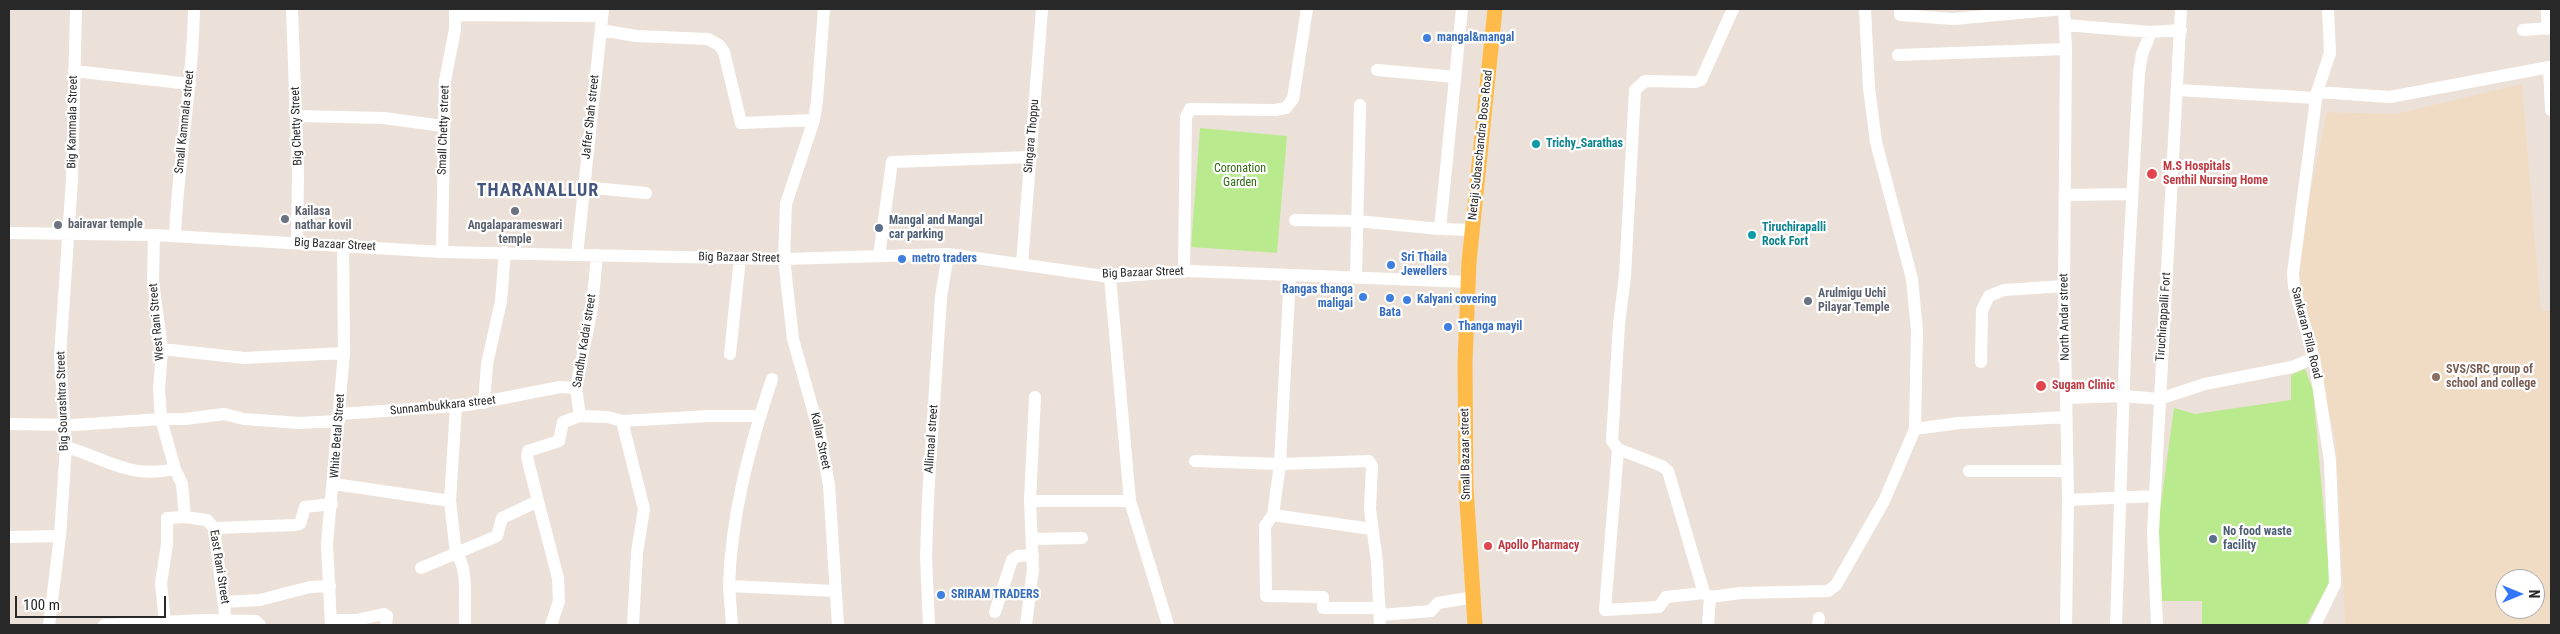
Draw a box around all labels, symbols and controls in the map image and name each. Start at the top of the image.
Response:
place label: mangal&mangal [1437,31,1514,45]
marker: mangal&mangal [1421,32,1433,44]
street label: Netaji Subaschandra Bose Road [1466,69,1496,221]
street label: Small Kammala street [172,70,198,174]
street label: Jaffer Shah street [579,74,603,160]
street label: Big Kammala Street [65,75,81,169]
street label: Small Chetty street [435,85,453,175]
street label: Big Chetty Street [288,86,306,166]
street label: Singara Thoppu [1022,98,1042,174]
place label: Trichy_Sarathas [1546,137,1623,151]
marker: Trichy_Sarathas [1530,138,1542,150]
place label: M.S Hospitals Senthil Nursing Home [2163,160,2268,188]
park label: Coronation Garden [1214,162,1266,190]
marker: M.S Hospitals Senthil Nursing Home [2145,167,2159,181]
district label: THARANALLUR [475,180,601,202]
place label: Kailasa nathar kovil [295,205,352,233]
marker: Angalaparameswari temple [509,205,521,217]
marker: Kailasa nathar kovil [279,213,291,225]
place label: Mangal and Mangal car parking [889,214,983,242]
place label: bairavar temple [68,218,143,232]
marker: bairavar temple [52,219,64,231]
place label: Angalaparameswari temple [468,219,562,247]
place label: Tiruchirapalli Rock Fort [1762,221,1826,249]
marker: Mangal and Mangal car parking [873,222,885,234]
marker: Tiruchirapalli Rock Fort [1746,229,1758,241]
street label: Big Bazaar Street [294,236,376,254]
street label: Big Bazaar Street [698,250,780,266]
place label: Sri Thaila Jewellers [1401,251,1447,279]
place label: metro traders [912,252,977,266]
marker: metro traders [896,253,908,265]
marker: Sri Thaila Jewellers [1385,259,1397,271]
street label: Big Bazaar Street [1102,264,1184,282]
street label: Tiruchirappalli Fort [2154,272,2174,362]
street label: North Andar street [2057,273,2073,361]
street label: West Rani Street [146,283,168,361]
place label: Rangas thanga maligai [1282,283,1353,311]
street label: Sankaran Pilla Road [2288,286,2324,380]
place label: Arulmigu Uchi Pilayar Temple [1818,287,1889,315]
marker: Rangas thanga maligai [1357,291,1369,303]
marker: Bata [1384,292,1396,304]
street label: Sandhu Kadai street [570,293,600,389]
place label: Kalyani covering [1417,293,1496,307]
marker: Kalyani covering [1401,294,1413,306]
marker: Arulmigu Uchi Pilayar Temple [1802,295,1814,307]
place label: Bata [1379,306,1401,320]
place label: Thanga mayil [1458,320,1522,334]
marker: Thanga mayil [1442,321,1454,333]
street label: Big Sourashtra Street [54,351,72,451]
place label: SVS/SRC group of school and college [2446,363,2536,391]
marker: SVS/SRC group of school and college [2430,371,2442,383]
marker: Sugam Clinic [2034,379,2048,393]
place label: Sugam Clinic [2052,379,2115,393]
street label: White Betal Street [328,393,348,479]
street label: Sunnambukkara street [390,393,496,419]
street label: Allimaal street [922,404,942,474]
street label: Small Bazaar street [1458,408,1474,500]
street label: Kallar Street [807,411,833,471]
place label: No food waste facility [2223,525,2292,553]
street label: East Rani Street [206,529,232,605]
marker: No food waste facility [2207,533,2219,545]
place label: Apollo Pharmacy [1498,539,1579,553]
marker: Apollo Pharmacy [1482,540,1494,552]
north arrow [2495,569,2545,619]
scale bar [18,586,169,618]
place label: SRIRAM TRADERS [951,588,1039,602]
marker: SRIRAM TRADERS [935,589,947,601]
text: N [2526,590,2542,598]
text: 100 m [23,596,60,614]

